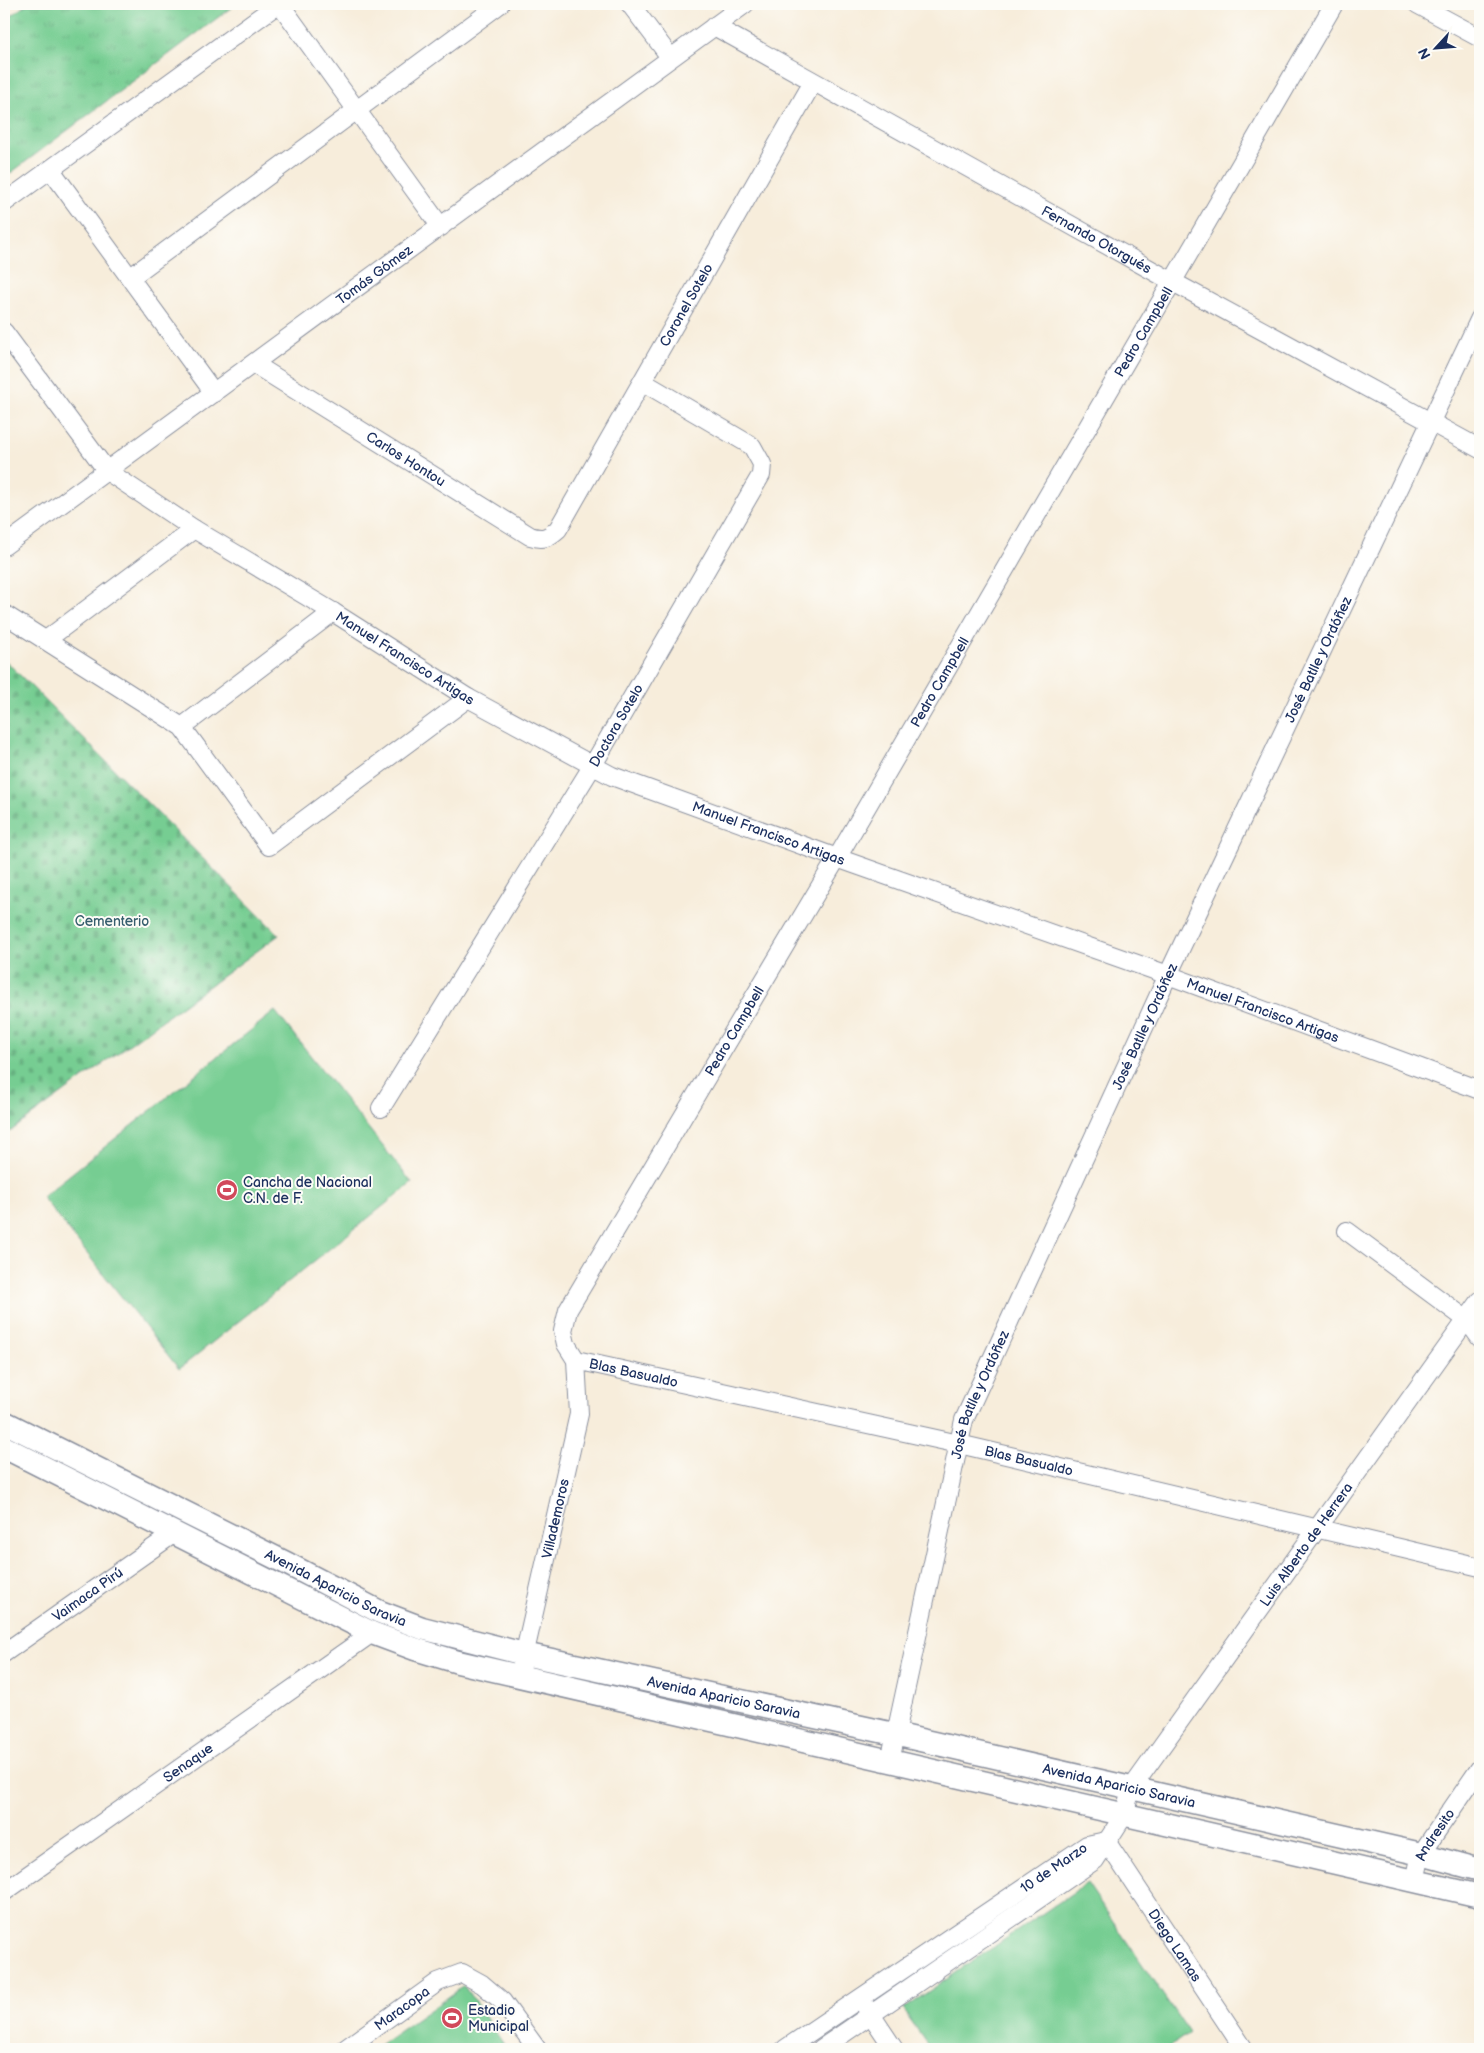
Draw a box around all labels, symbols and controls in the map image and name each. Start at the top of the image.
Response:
north arrow [1412,22,1462,72]
text: N [1415,45,1435,62]
street label: Fernando Otorgués [1039,202,1155,277]
street label: Tomás Gómez [333,241,416,308]
street label: Coronel Sotelo [655,260,716,350]
street label: Pedro Campbell [1110,284,1176,380]
street label: Carlos Hontou [363,428,449,490]
street label: José Batlle y Ordóñez [1281,593,1355,725]
street label: Manuel Francisco Artigas [333,608,477,708]
street label: Pedro Campbell [907,634,972,730]
street label: Doctora Sotelo [585,681,647,770]
street label: Manuel Francisco Artigas [690,798,847,869]
park label: Cementerio [75,913,149,930]
street label: José Batlle y Ordóñez [1108,960,1181,1092]
street label: Manuel Francisco Artigas [1184,974,1341,1046]
street label: Pedro Campbell [701,983,767,1079]
place label: Cancha de Nacional C.N. de F. [243,1174,372,1207]
sports icon: Cancha de Nacional C.N. de F. [215,1178,239,1202]
street label: José Batlle y Ordóñez [947,1327,1013,1461]
street label: Blas Basualdo [588,1355,680,1391]
street label: Blas Basualdo [983,1442,1075,1479]
street label: Villademoros [538,1477,573,1560]
street label: Luis Alberto de Herrera [1256,1479,1356,1610]
street label: Avenida Aparicio Saravia [262,1545,409,1630]
street label: Vaimaca Pirú [49,1564,126,1625]
street label: Avenida Aparicio Saravia [646,1672,802,1722]
street label: Senaque [160,1739,216,1786]
street label: Avenida Aparicio Saravia [1041,1760,1197,1811]
street label: Andresito [1411,1805,1458,1862]
street label: 10 de Marzo [1017,1839,1090,1896]
street label: Diego Lamas [1145,1906,1205,1985]
street label: Maracopa [371,1982,433,2034]
place label: Estadio Municipal [468,2002,529,2035]
sports icon: Estadio Municipal [440,2006,464,2030]

